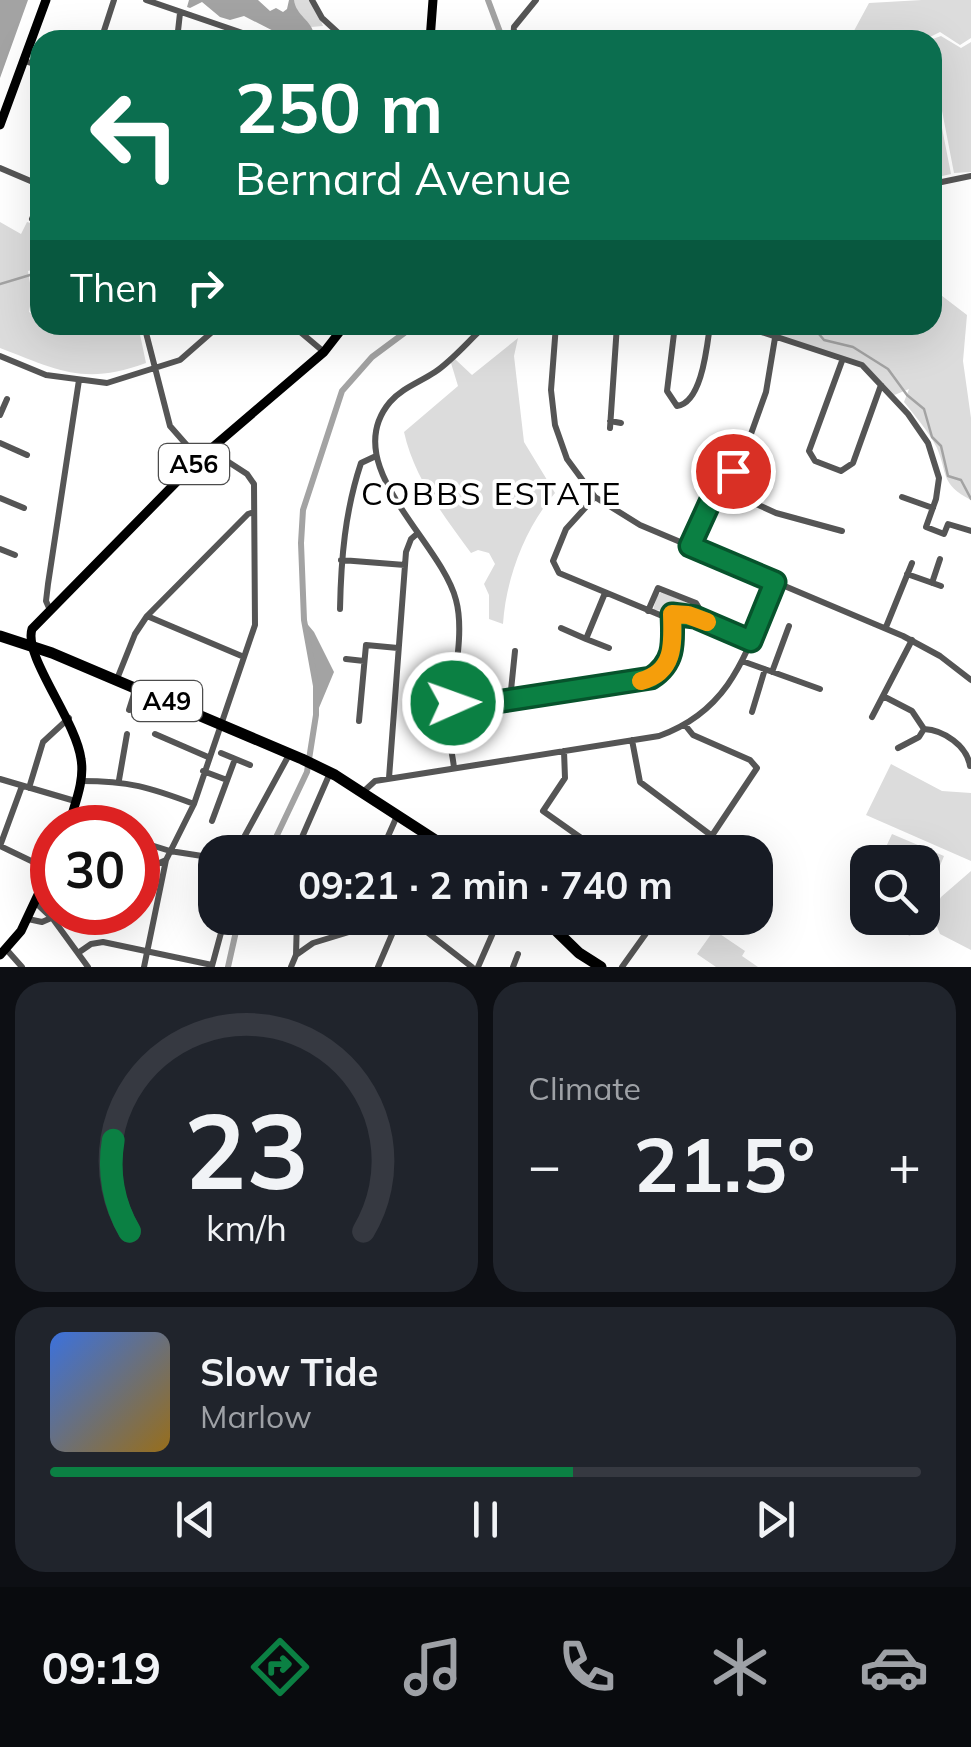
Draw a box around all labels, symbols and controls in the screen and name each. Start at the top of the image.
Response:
text: 250 m [235,63,443,151]
icon: left [70,70,200,200]
text: Bernard Avenue [235,150,571,206]
icon: right [178,260,233,315]
text: Then [70,264,158,312]
pin [691,429,776,514]
road number: A56 [159,444,229,484]
icon: arrive [706,444,761,499]
district label: COBBS ESTATE [361,473,623,513]
position arrow [401,651,505,755]
road number: A49 [132,681,202,721]
speed limit sign: 30 [30,805,160,935]
map controls [850,845,940,935]
button: search [850,845,940,935]
text: 09:21 · 2 min · 740 m [298,861,673,909]
text: Climate [528,1068,641,1108]
text: 23 [184,1084,309,1215]
text: 21.5° [633,1117,816,1211]
text: − [528,1130,561,1199]
text: + [888,1130,921,1199]
text: km/h [206,1205,287,1250]
text: Slow Tide [200,1348,378,1396]
text: Marlow [200,1396,312,1436]
icon: previous [168,1492,223,1547]
icon: pause [458,1492,513,1547]
icon: next [748,1492,803,1547]
icon: directions [245,1632,315,1702]
icon: music [398,1632,468,1702]
icon: phone [552,1632,622,1702]
icon: climate [705,1632,775,1702]
icon: car [859,1632,929,1702]
text: 09:19 [42,1639,161,1695]

